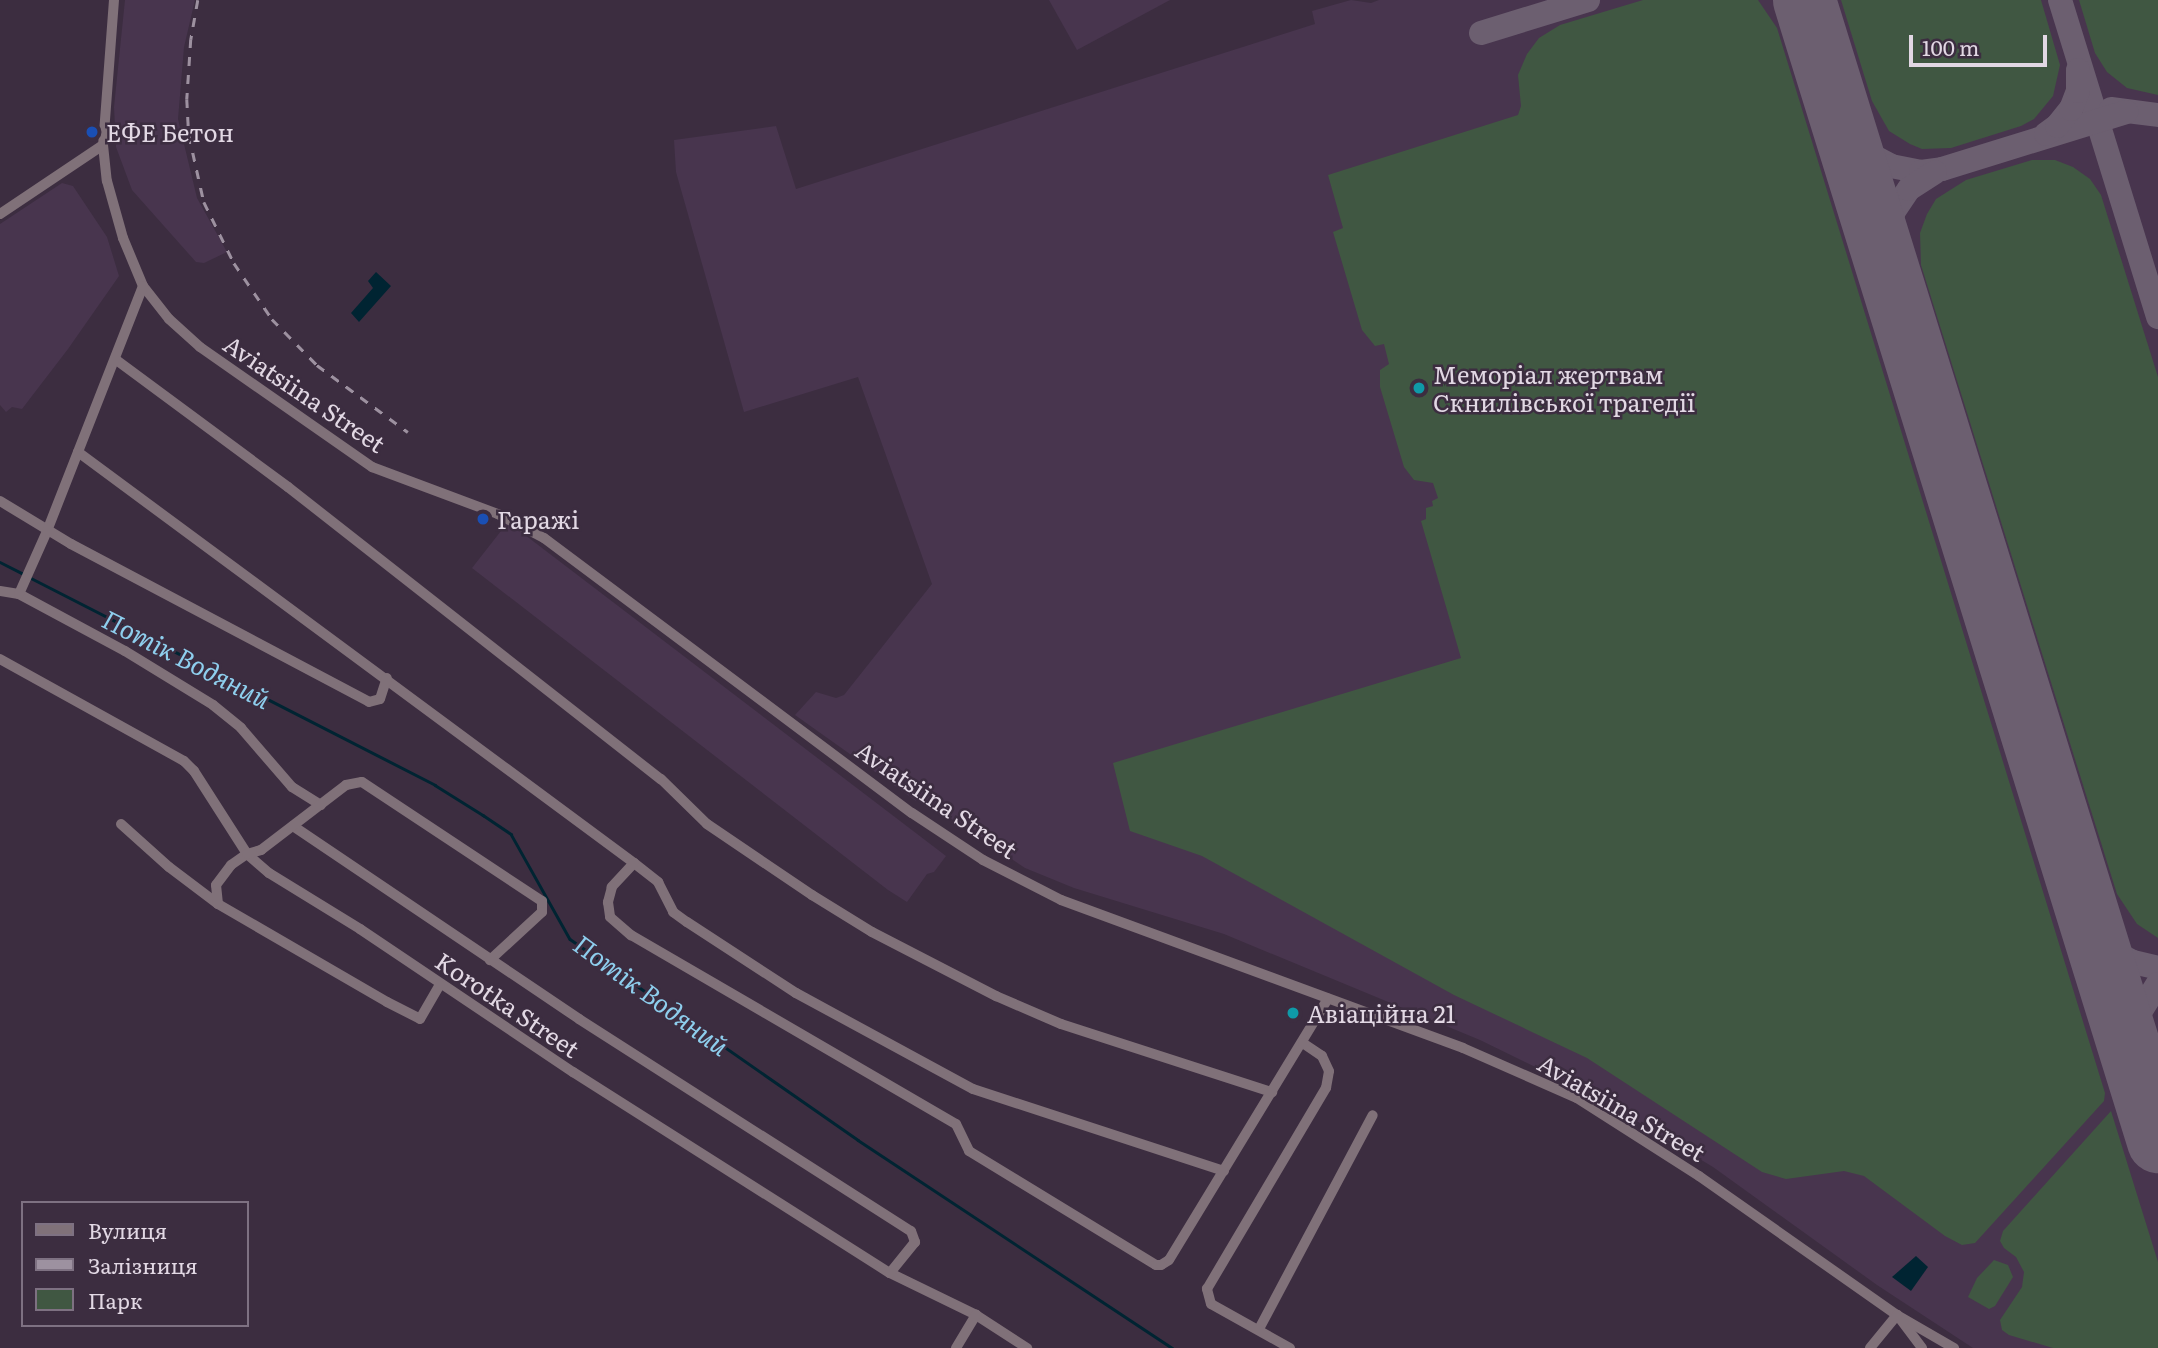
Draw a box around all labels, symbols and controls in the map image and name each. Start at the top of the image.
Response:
scale bar [1913,21,2051,65]
text: 100 m [1922,31,1979,62]
place label: ЕФЕ Бетон [106,118,234,146]
marker: ЕФЕ Бетон [84,124,100,140]
street label: Aviatsiina Street [219,328,391,458]
place label: Меморіал жертвам Скнилівської трагедії [1433,360,1695,416]
marker: Меморіал жертвам Скнилівської трагедії [1411,380,1427,396]
place label: Гаражі [497,505,579,533]
marker: Гаражі [475,511,491,527]
water label: Потік Водяний [98,602,276,714]
street label: Aviatsiina Street [851,734,1023,864]
water label: Потік Водяний [568,927,736,1061]
street label: Korotka Street [431,945,585,1063]
place label: Авіаційна 21 [1307,999,1456,1027]
marker: Авіаційна 21 [1285,1005,1301,1021]
street label: Aviatsiina Street [1533,1047,1711,1167]
legend [21,1201,248,1327]
text: Вулиця [88,1214,167,1245]
text: Залізниця [88,1249,198,1280]
text: Парк [88,1284,142,1315]

